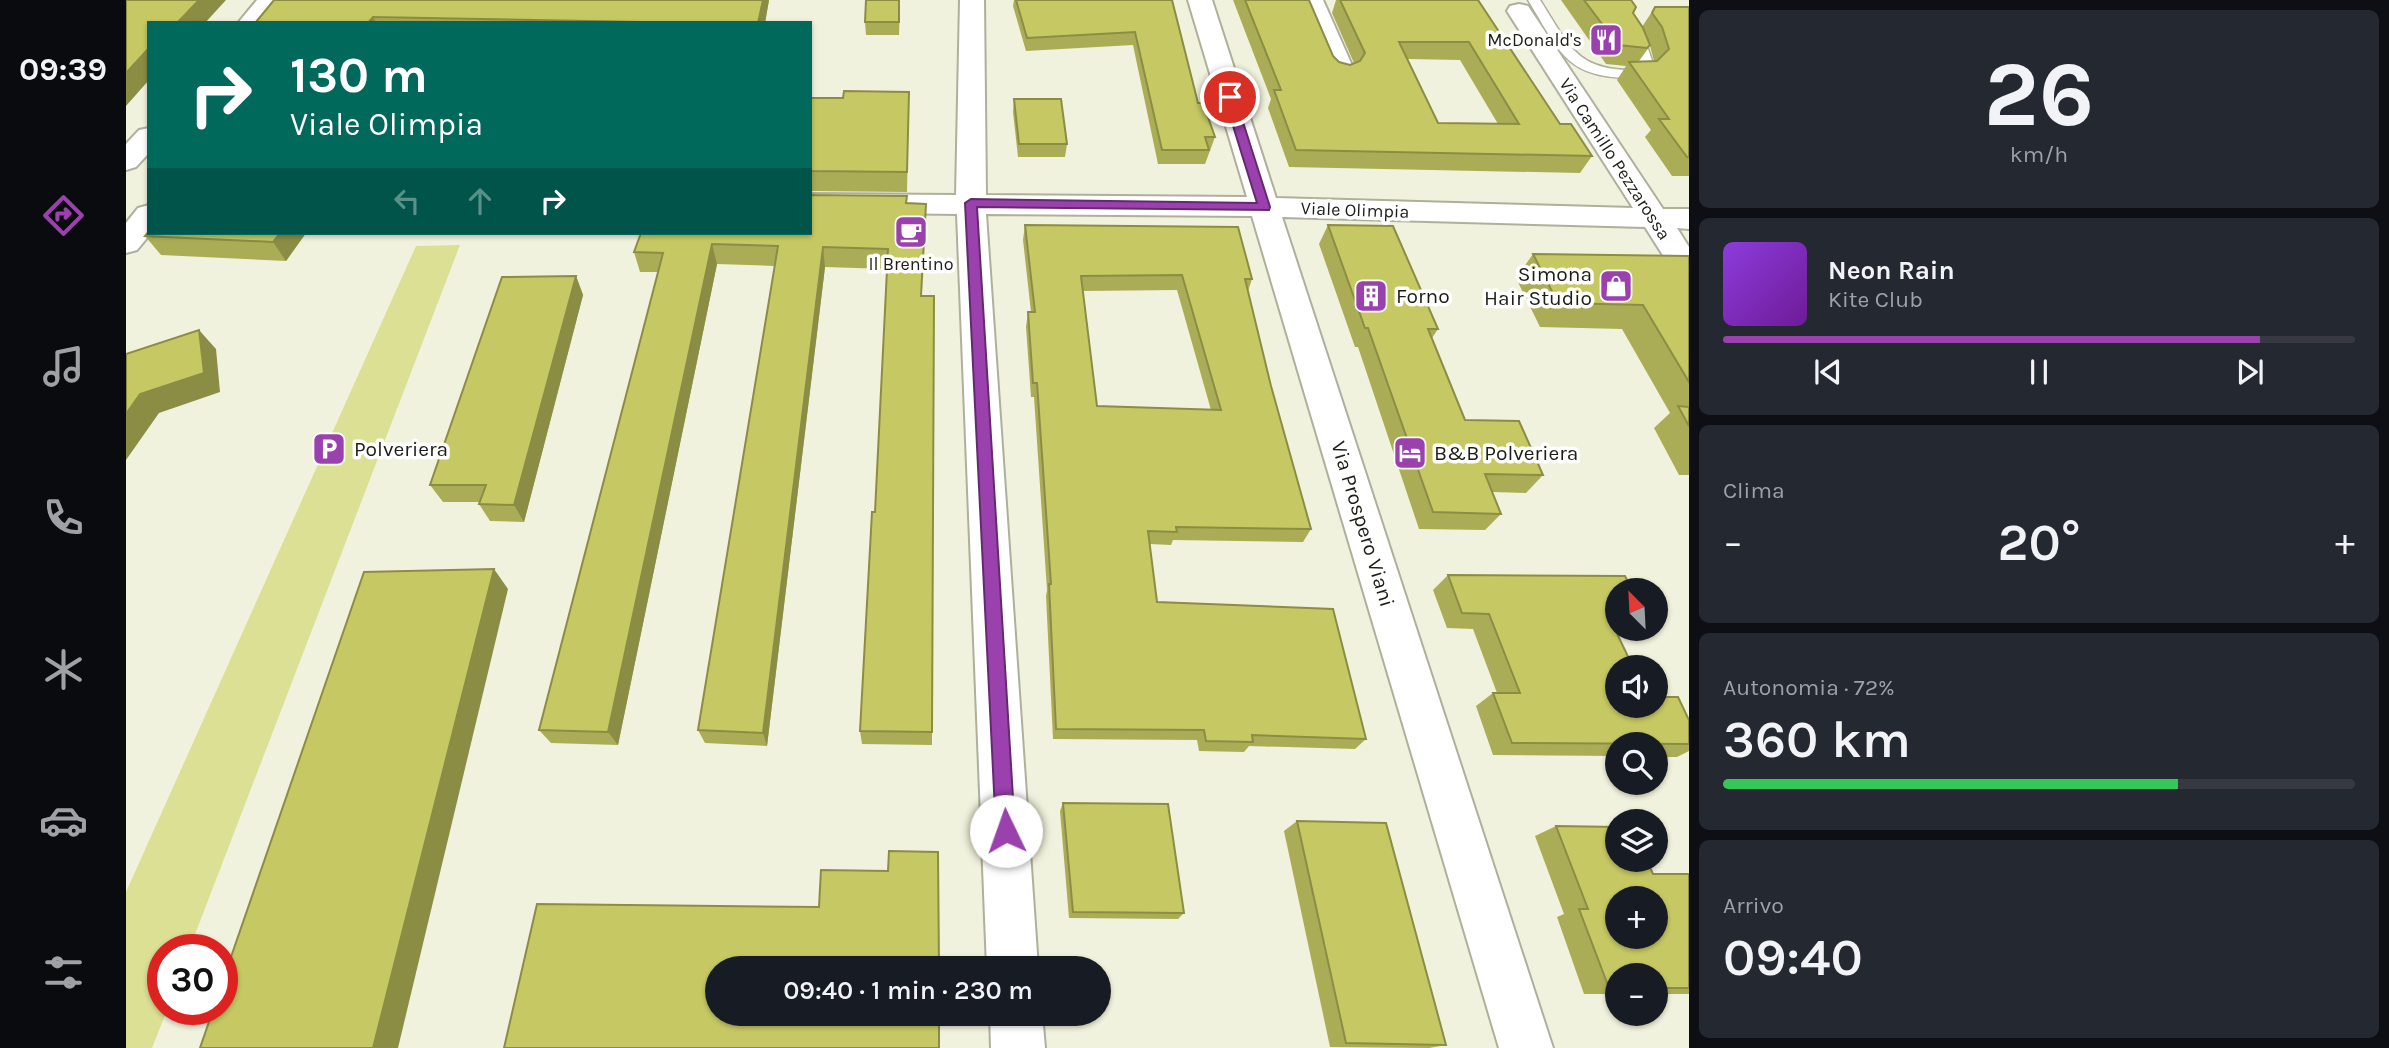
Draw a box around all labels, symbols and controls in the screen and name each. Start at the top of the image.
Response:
restaurant icon: McDonald's [1587,21,1625,59]
place label: McDonald's [1487,29,1582,51]
text: 26 [1984,42,2094,148]
text: 130 m [290,47,428,104]
icon: right [175,49,266,140]
text: 09:39 [19,51,107,88]
pin [1200,67,1260,127]
street label: Via Camillo Pezzarossa [1554,74,1676,244]
icon: arrive [1211,78,1249,116]
text: Viale Olimpia [290,106,483,143]
text: km/h [2010,141,2068,168]
icon: left [388,182,426,220]
icon: ahead [461,182,499,220]
icon: right [534,182,572,220]
icon: directions [39,191,88,240]
street label: Viale Olimpia [1300,197,1410,223]
cafe icon: Il Brentino [892,213,930,251]
place label: Il Brentino [869,253,954,275]
text: Neon Rain [1828,255,1955,286]
place label: Simona Hair Studio [1484,262,1592,310]
shop icon: Simona Hair Studio [1597,267,1635,305]
building icon: Forno [1352,277,1390,315]
place label: Forno [1396,284,1450,308]
text: Kite Club [1828,286,1923,313]
icon: music [39,342,88,391]
icon: previous [1809,353,1847,391]
icon: pause [2020,353,2058,391]
icon: next [2231,353,2269,391]
parking icon: Polveriera [310,430,348,468]
hotel icon: B&B Polveriera [1391,434,1429,472]
place label: Polveriera [354,437,448,461]
street label: Via Prospero Viani [1326,438,1400,610]
place label: B&B Polveriera [1434,441,1578,465]
text: Clima [1723,477,1785,504]
icon: phone [39,493,88,542]
text: 20° [1998,512,2080,573]
text: − [1723,520,1743,565]
text: + [2335,520,2355,565]
north arrow [1605,578,1668,640]
map controls [1605,578,1668,1026]
icon: climate [39,645,88,694]
button: sound [1605,655,1668,718]
text: Autonomia · 72% [1723,674,1895,701]
text: 360 km [1723,709,1911,770]
button: search [1605,732,1668,795]
position arrow [969,794,1043,868]
icon: car [39,796,88,845]
button: layers [1605,809,1668,872]
button: + [1605,886,1668,949]
text: Arrivo [1723,892,1784,919]
text: 09:40 [1723,927,1863,988]
speed limit sign: 30 [147,934,238,1025]
icon: filters [39,948,88,997]
button: − [1605,963,1668,1026]
text: 09:40 · 1 min · 230 m [783,975,1033,1006]

